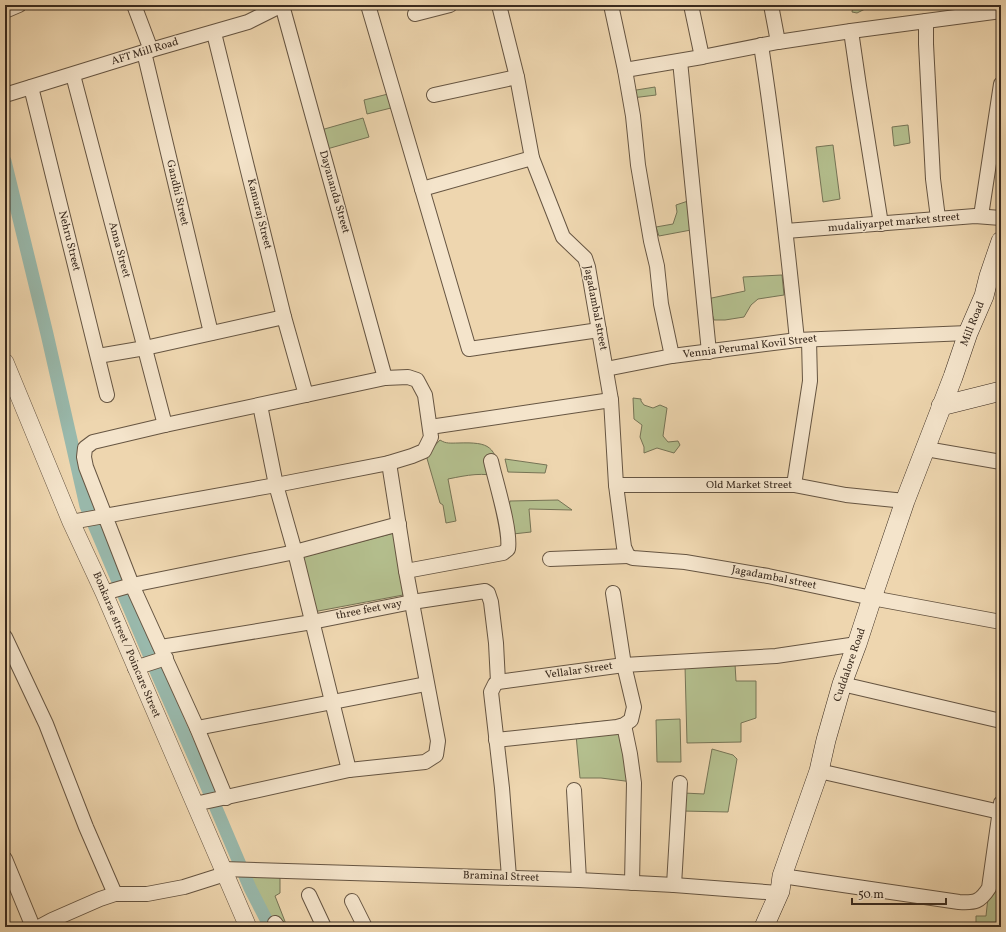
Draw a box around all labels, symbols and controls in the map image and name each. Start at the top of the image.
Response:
street label: AFT Mill Road [110,35,180,69]
street label: Dayananda Street [315,149,353,235]
street label: Gandhi Street [162,159,192,228]
street label: Kamaraj Street [243,177,275,251]
street label: Nehru Street [54,209,84,273]
street label: mudaliyarpet market street [827,210,961,236]
street label: Anna Street [104,220,134,280]
street label: Jagadambal street [579,264,611,352]
street label: Mill Road [957,299,989,349]
street label: Vennia Perumal Kovil Street [682,331,818,363]
street label: Old Market Street [706,478,792,493]
street label: Jagadambal street [730,562,818,594]
street label: Bonkarae street / Poincare Street [88,570,164,720]
street label: three feet way [335,596,403,624]
street label: Cuddalore Road [830,626,870,704]
street label: Vellalar Street [544,659,614,683]
street label: Braminal Street [463,868,540,886]
scale bar [852,880,946,906]
text: 50 m [858,887,884,903]

